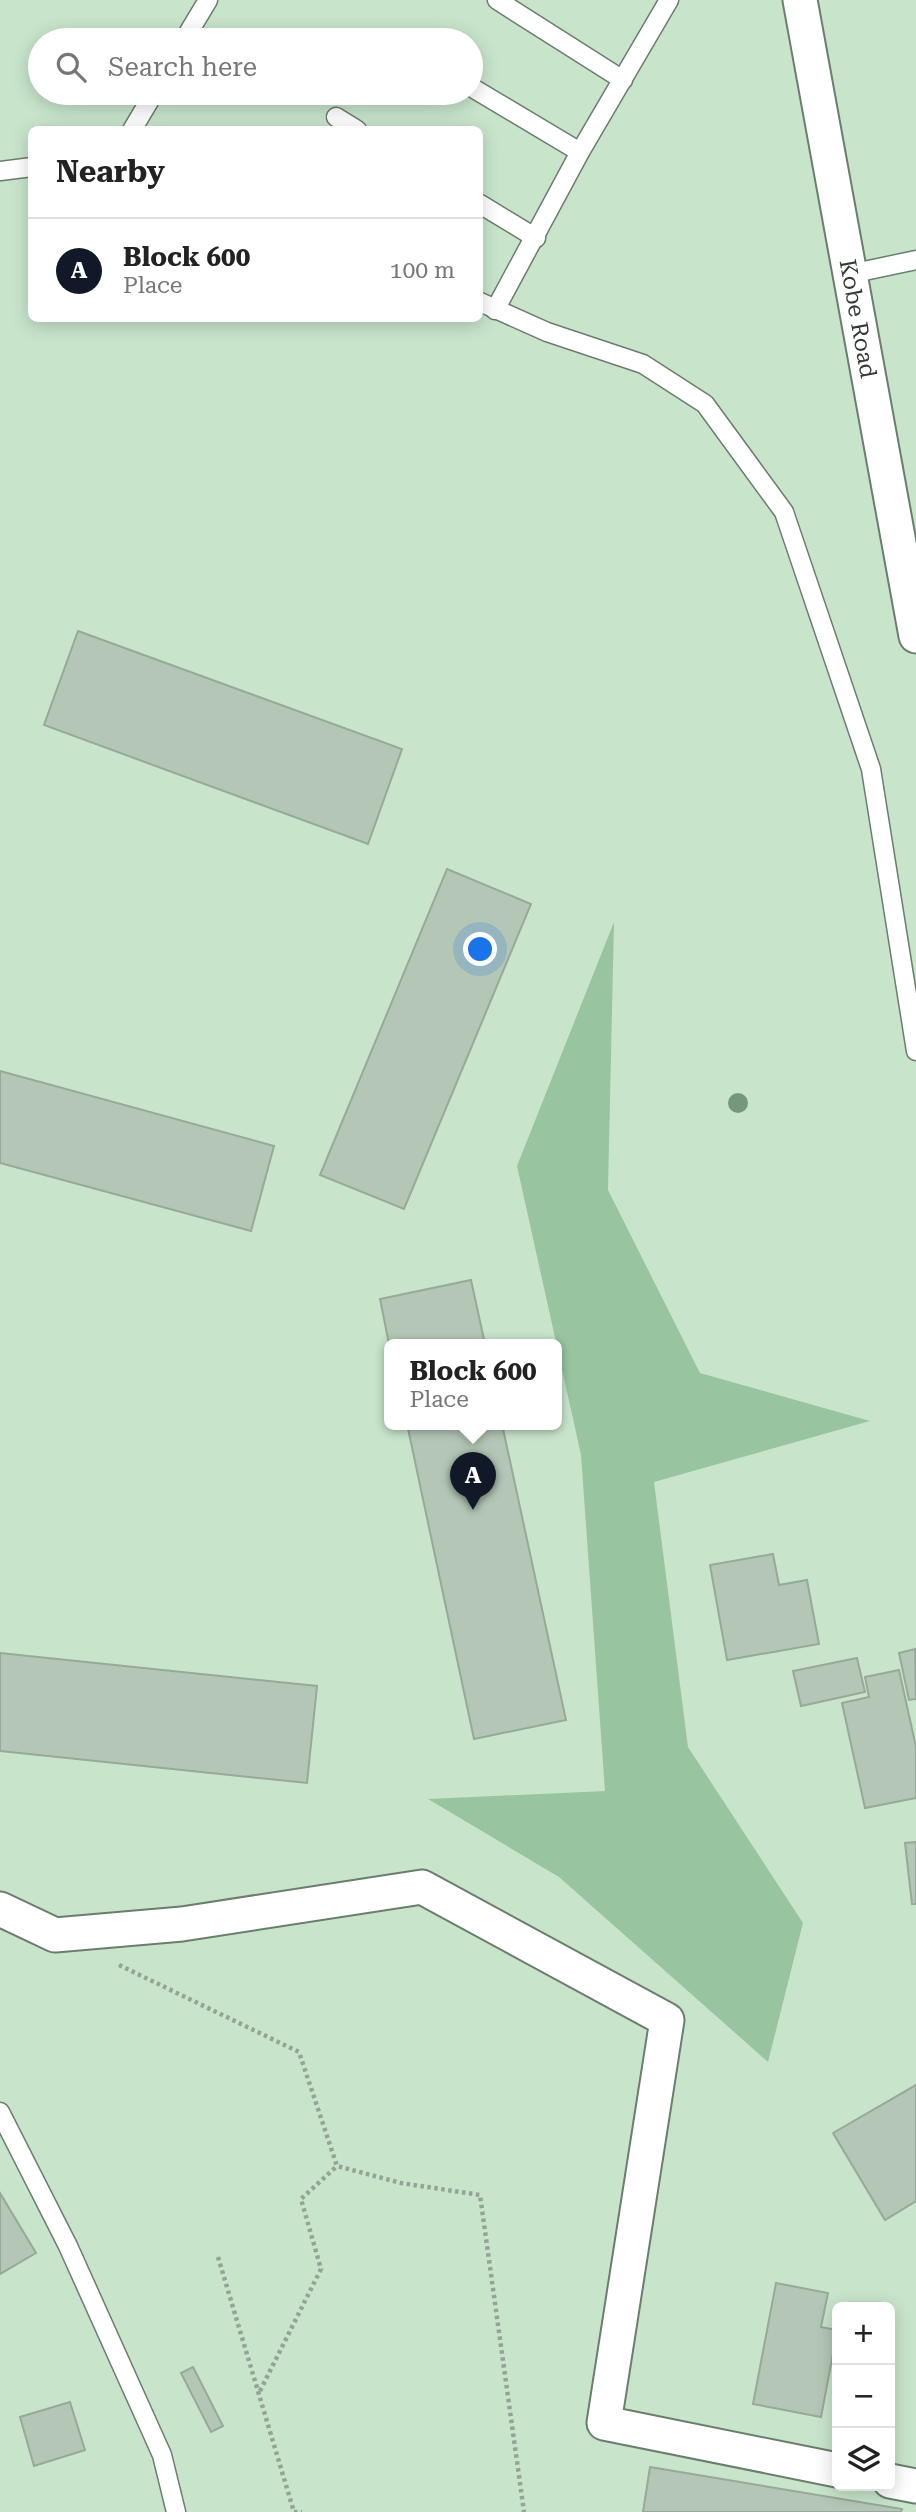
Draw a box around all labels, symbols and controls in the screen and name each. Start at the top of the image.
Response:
search box [28,28,483,105]
icon: search [52,48,90,86]
text: Search here [108,52,257,82]
text: Nearby [56,154,165,189]
text: Block 600 [123,242,250,272]
text: A [71,257,87,284]
text: 100 m [390,257,455,284]
street label: Kobe Road [834,257,882,381]
text: Place [123,272,182,299]
your location [463,932,497,966]
popup [384,1339,562,1430]
text: Block 600 [409,1356,537,1386]
text: Place [409,1386,469,1413]
pin: A [450,1452,496,1510]
map controls [832,2302,895,2491]
button: + [832,2302,895,2365]
button: − [832,2365,895,2428]
button: layers [832,2428,895,2491]

